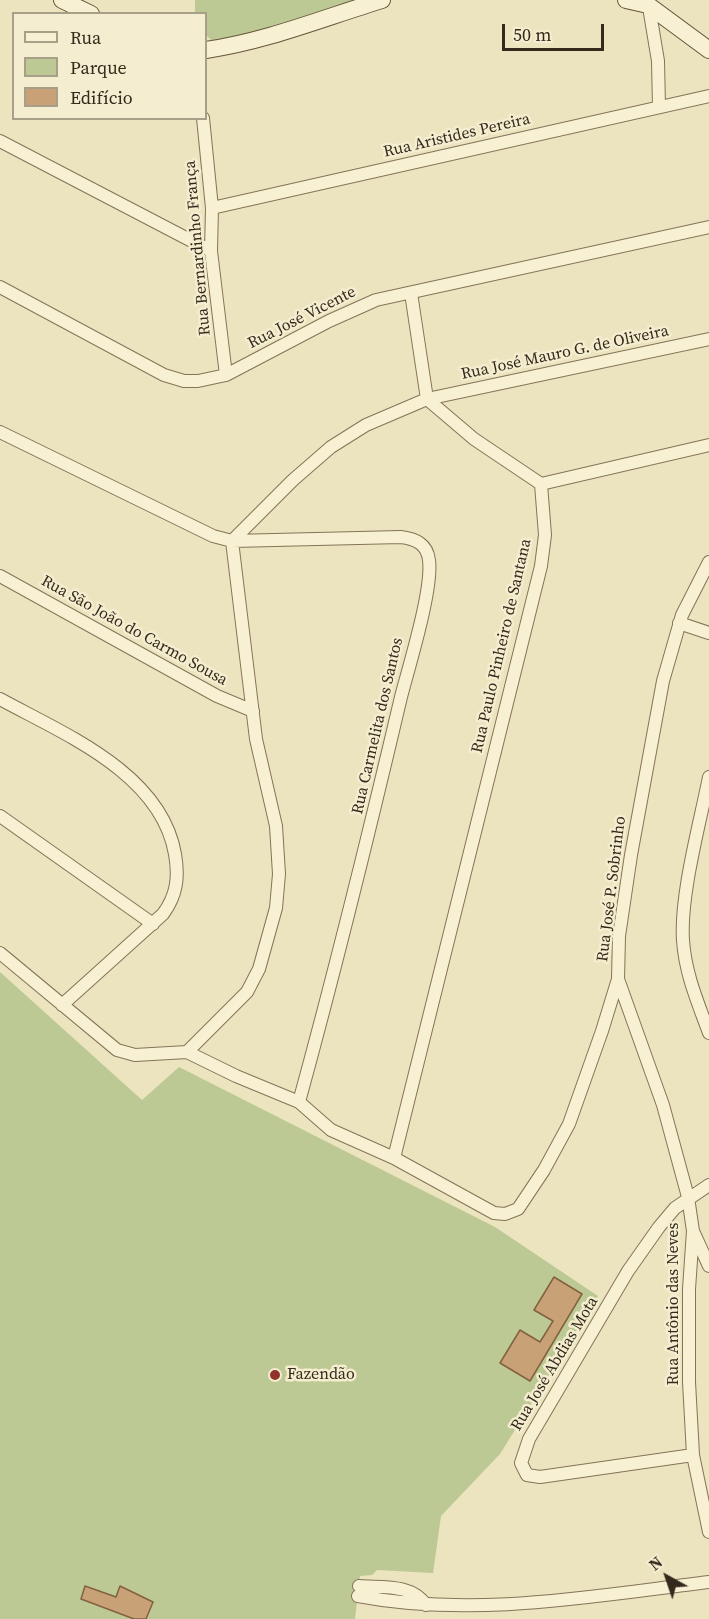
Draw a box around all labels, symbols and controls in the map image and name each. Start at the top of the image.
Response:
legend [12,12,207,120]
scale bar [505,12,607,50]
text: 50 m [513,22,551,47]
text: Rua [70,25,101,50]
text: Parque [70,55,127,80]
text: Edifício [70,85,133,110]
street label: Rua Aristides Pereira [382,110,532,162]
street label: Rua Bernardinho França [181,160,215,336]
street label: Rua José Vicente [245,282,359,354]
street label: Rua José Mauro G. de Oliveira [459,322,671,384]
street label: Rua Paulo Pinheiro de Santana [468,537,536,755]
street label: Rua São João do Carmo Sousa [37,572,231,690]
street label: Rua Carmelita dos Santos [348,636,408,816]
street label: Rua José P. Sobrinho [594,815,630,963]
street label: Rua Antônio das Neves [664,1223,684,1385]
street label: Rua José Abdias Mota [507,1293,603,1435]
place label: Fazendão [287,1365,355,1385]
marker: Fazendão [268,1368,282,1382]
north arrow [637,1547,697,1607]
text: N [644,1551,667,1575]

